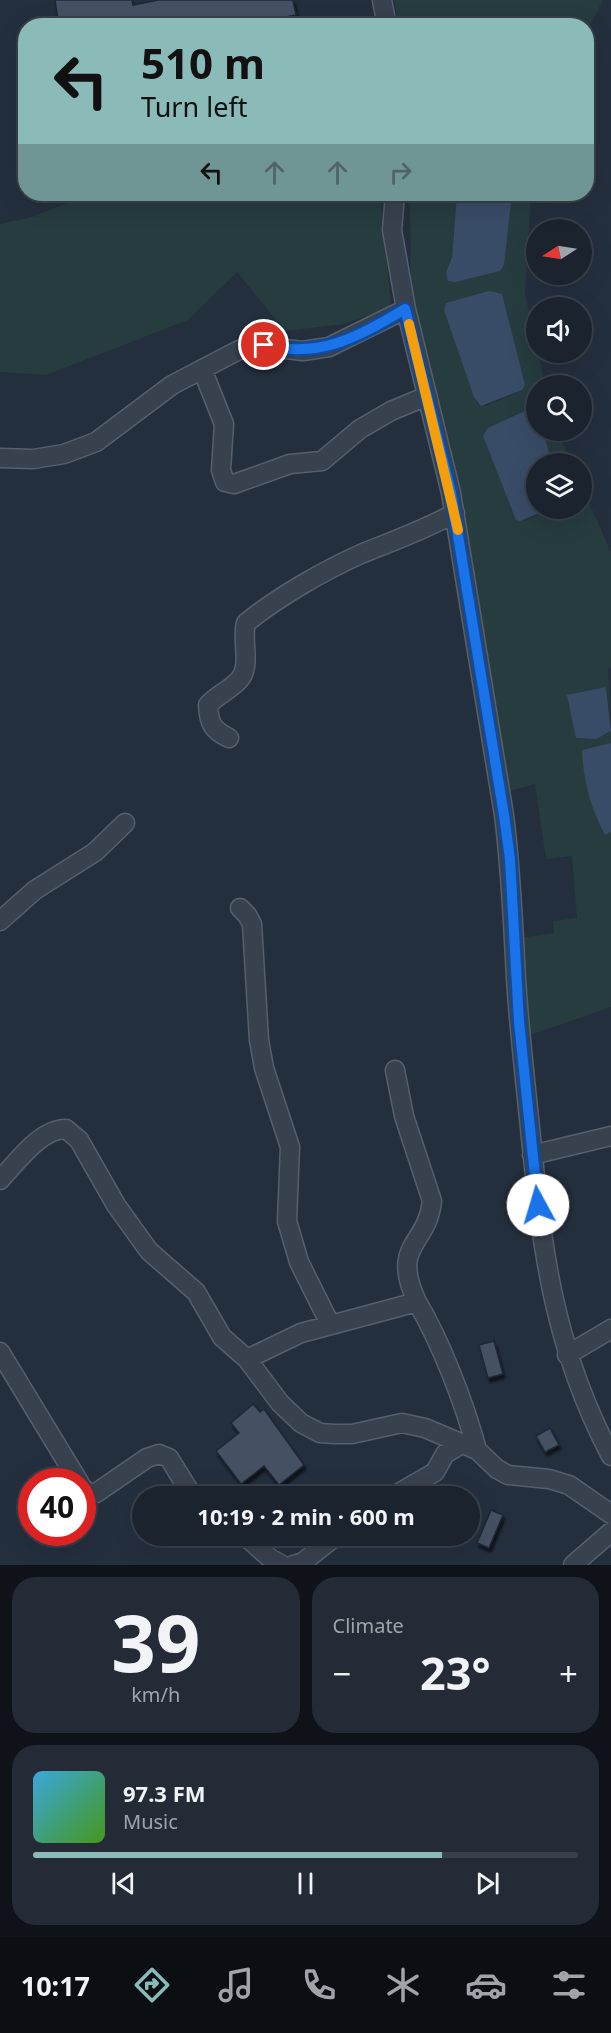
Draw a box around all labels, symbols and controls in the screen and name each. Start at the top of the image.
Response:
text: 510 m [141,34,265,91]
icon: left [42,42,120,120]
text: Turn left [141,88,247,125]
icon: left [195,156,228,189]
icon: ahead [258,156,291,189]
icon: ahead [321,156,354,189]
icon: right [384,156,417,189]
north arrow [526,219,592,285]
map controls [526,219,592,519]
button: sound [526,297,592,363]
pin [238,319,289,370]
icon: arrive [247,328,280,361]
button: search [526,375,592,441]
button: layers [526,453,592,519]
position arrow [506,1173,570,1237]
speed limit sign: 40 [18,1468,96,1546]
text: 10:19 · 2 min · 600 m [197,1501,415,1531]
text: 39 [111,1589,200,1695]
text: Climate [333,1612,404,1639]
text: 23° [420,1642,491,1703]
text: − [333,1651,351,1696]
text: + [559,1651,578,1696]
text: km/h [131,1681,180,1708]
text: 97.3 FM [123,1778,205,1808]
text: Music [123,1808,178,1835]
icon: previous [107,1867,140,1900]
icon: pause [289,1867,322,1900]
icon: next [471,1867,504,1900]
icon: directions [131,1964,173,2006]
icon: music [215,1964,257,2006]
icon: phone [298,1964,340,2006]
icon: climate [382,1964,424,2006]
icon: car [465,1964,507,2006]
icon: filters [548,1964,590,2006]
text: 10:17 [21,1967,90,2004]

